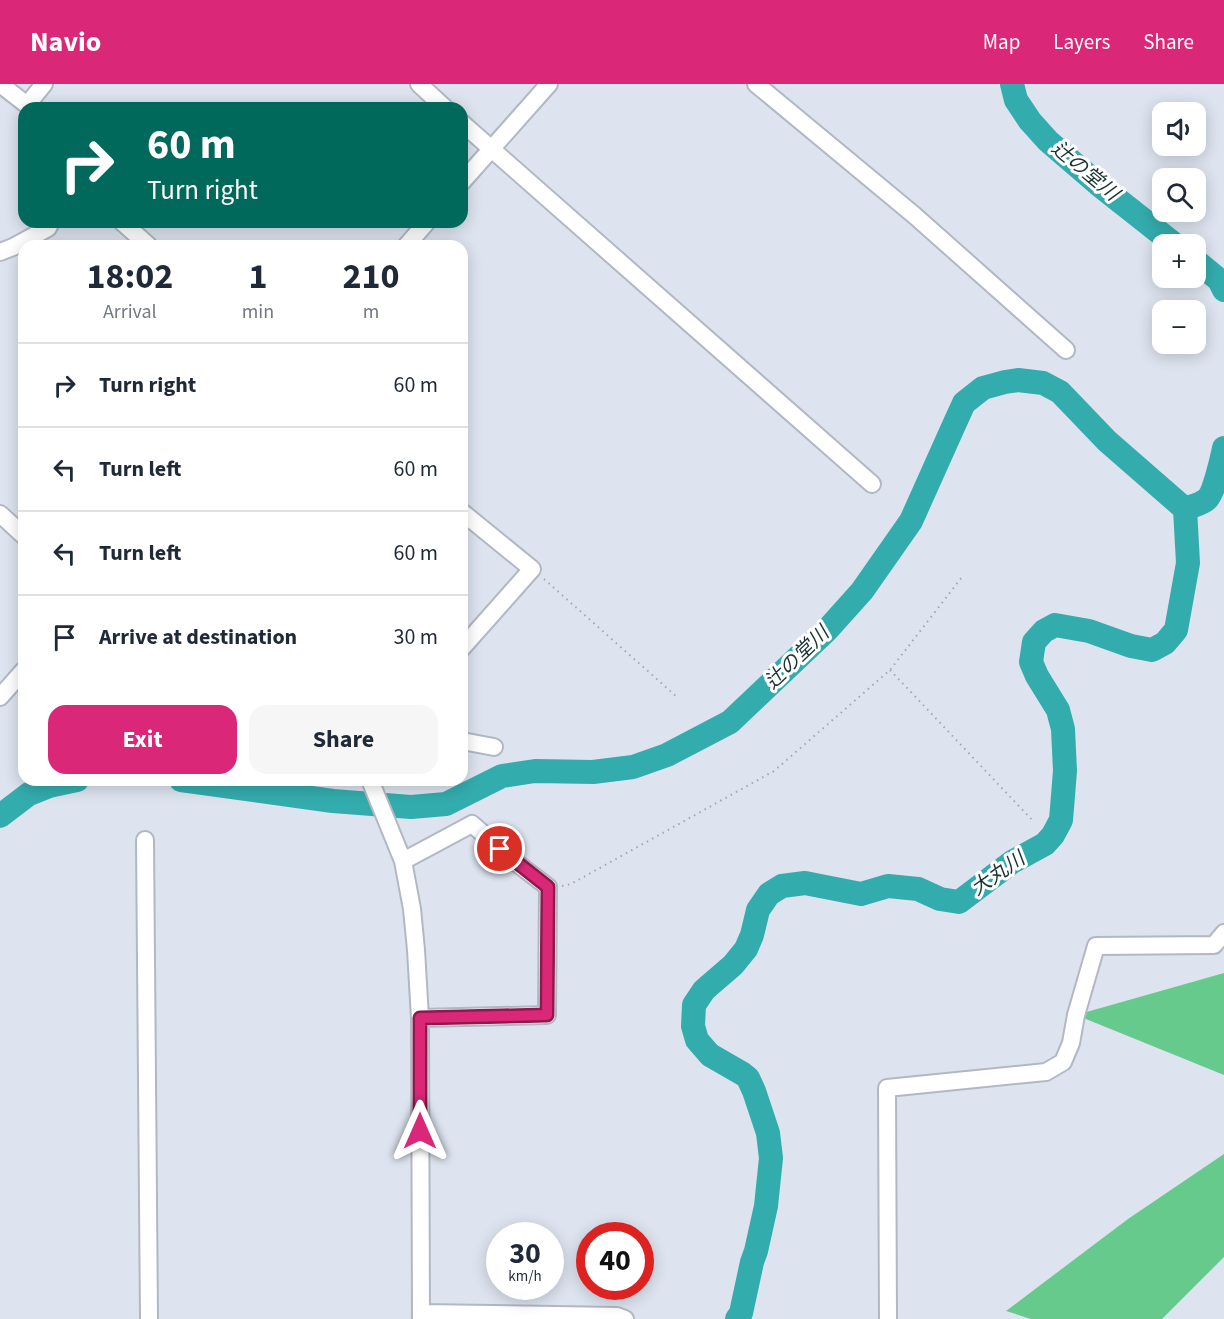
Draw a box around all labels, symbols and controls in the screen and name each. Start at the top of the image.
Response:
text: Navio [30,22,101,62]
text: Map [983,27,1020,57]
text: Layers [1053,27,1110,57]
text: Share [1143,27,1194,57]
map controls [1152,102,1206,354]
button: sound [1152,102,1206,156]
text: 60 m [147,115,236,175]
icon: right [48,126,126,204]
water label: 辻の堂川 [1045,135,1126,209]
button: search [1152,168,1206,222]
text: Turn right [147,171,258,210]
button: + [1152,234,1206,288]
text: 18:02 [86,251,173,302]
text: 1 [248,251,267,302]
text: 210 [343,251,400,302]
text: Arrival [103,298,157,326]
text: min [242,298,274,326]
text: m [363,298,379,326]
button: − [1152,300,1206,354]
icon: right [48,369,81,402]
text: Turn right [99,369,196,401]
text: 60 m [393,369,438,401]
icon: left [48,453,81,486]
text: Turn left [99,453,181,485]
text: 60 m [393,453,438,485]
icon: left [48,537,81,570]
text: Turn left [99,537,181,569]
text: 60 m [393,537,438,569]
water label: 辻の堂川 [759,619,837,696]
icon: arrive [48,621,81,654]
text: Arrive at destination [99,621,297,653]
text: 30 m [393,621,438,653]
button: Exit [48,705,237,774]
button: Share [249,705,438,774]
pin [474,823,525,874]
icon: arrive [483,832,516,865]
water label: 大丸川 [965,844,1032,903]
position arrow [388,1099,452,1163]
speed limit sign: 40 [576,1222,654,1300]
text: 30 [509,1232,541,1275]
text: km/h [508,1266,542,1287]

